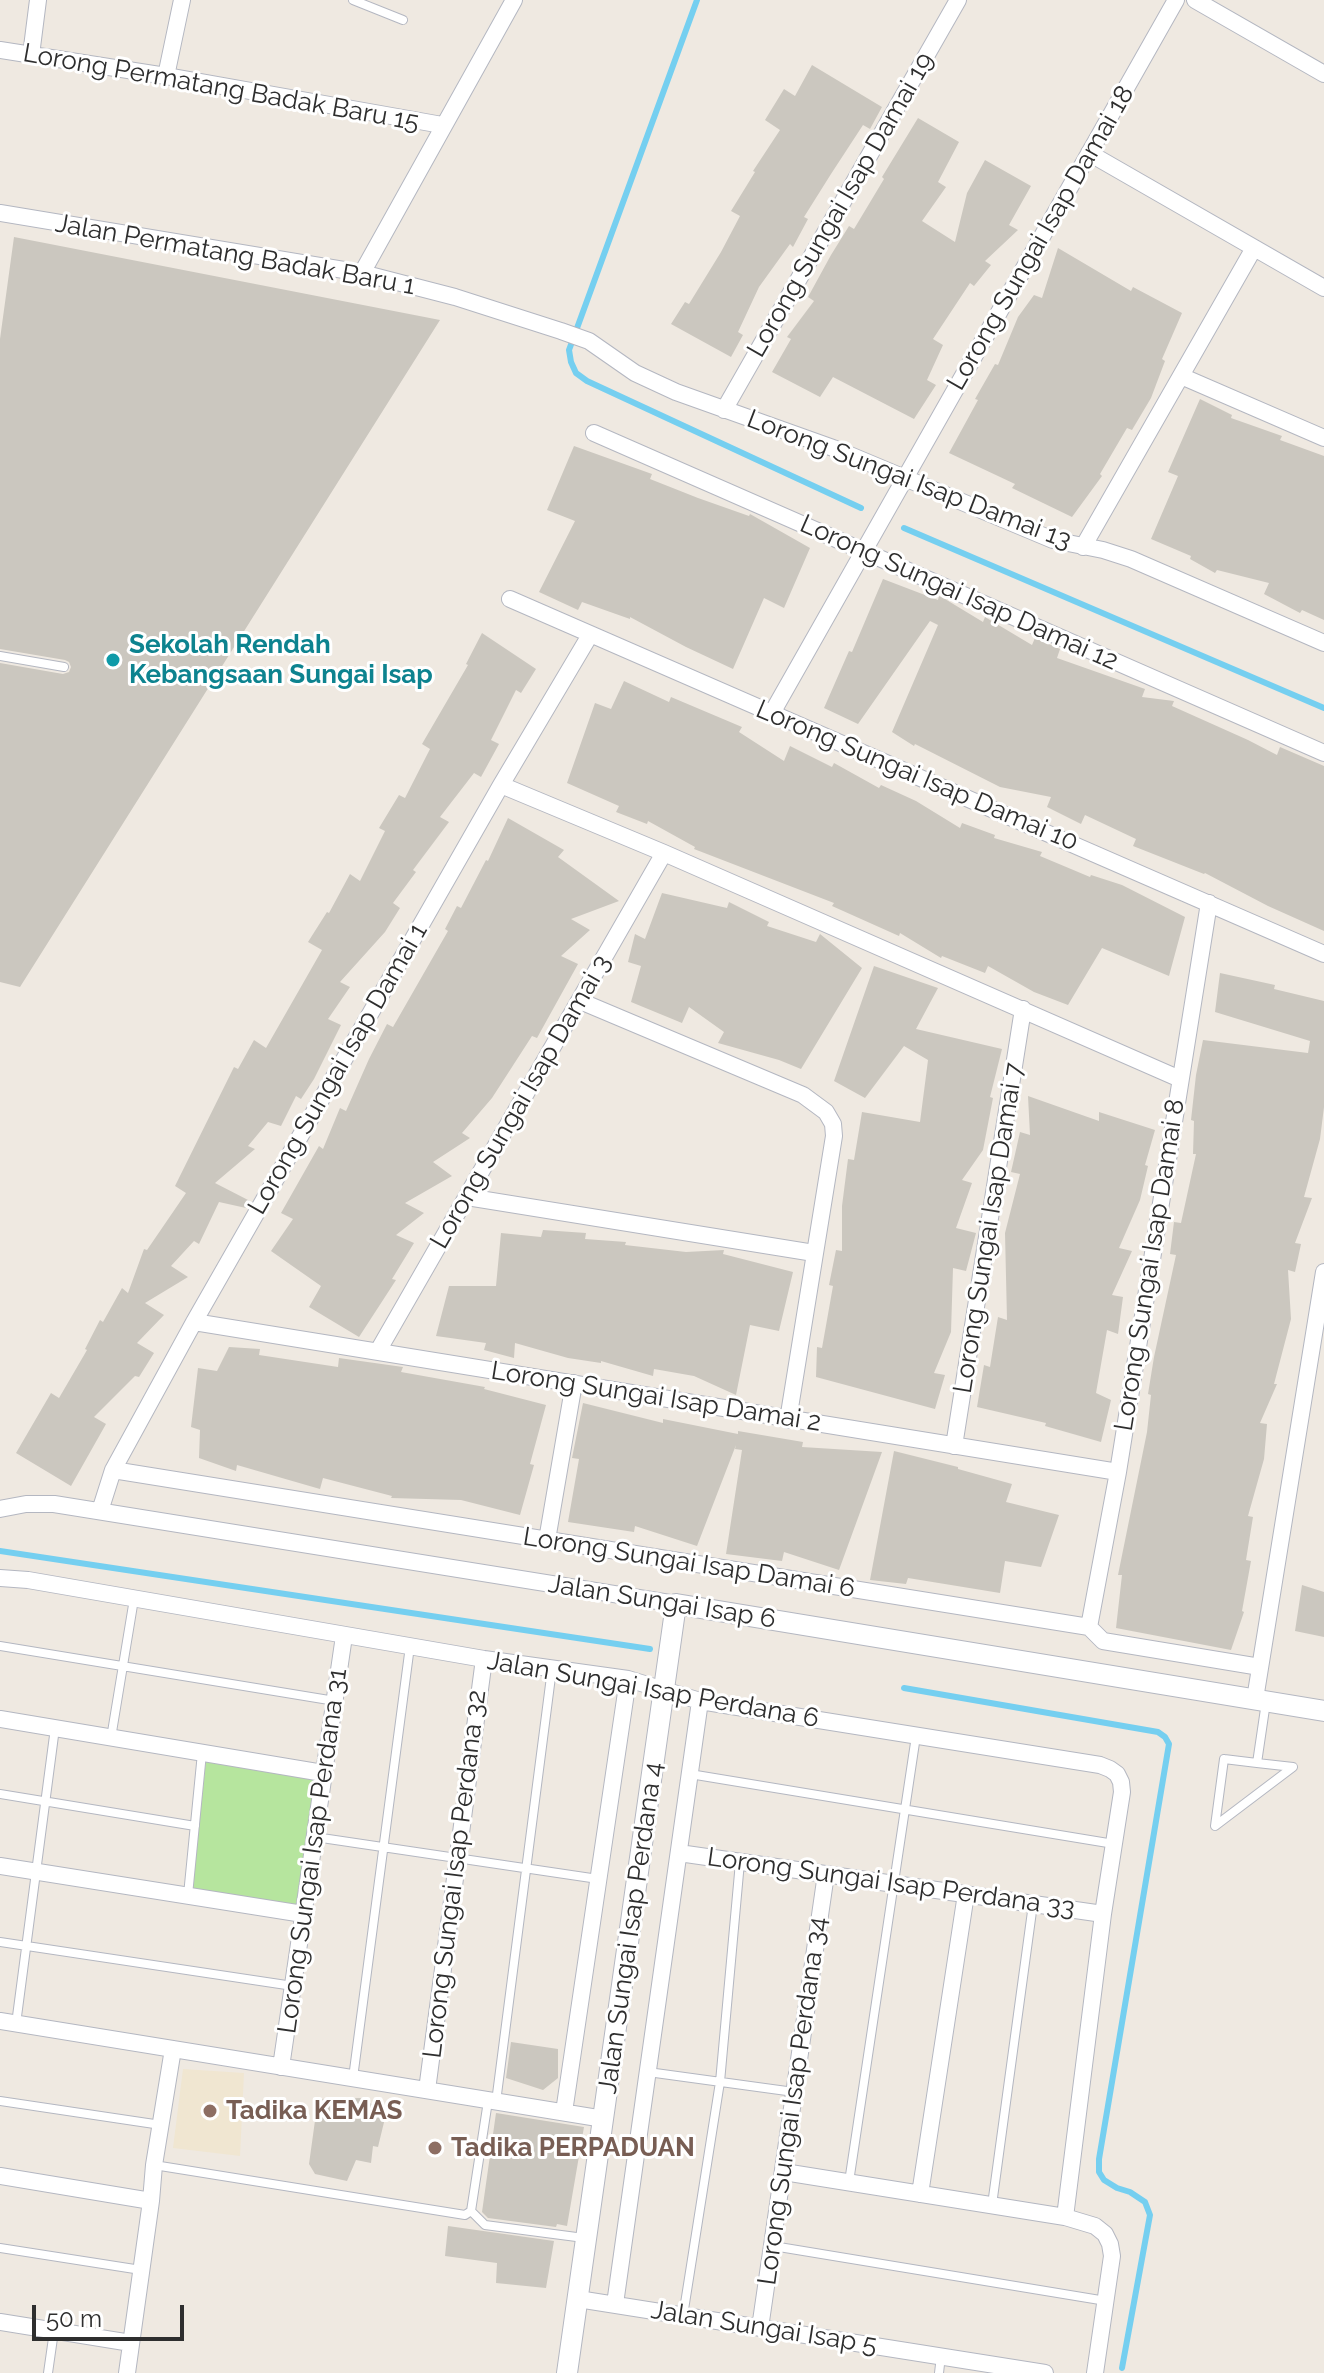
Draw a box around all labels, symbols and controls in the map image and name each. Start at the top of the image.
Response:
street label: Lorong Permatang Badak Baru 15 [21,38,421,138]
street label: Lorong Sungai Isap Damai 19 [741,47,941,363]
street label: Lorong Sungai Isap Damai 18 [941,80,1141,396]
street label: Jalan Permatang Badak Baru 1 [53,208,417,302]
street label: Lorong Sungai Isap Damai 13 [742,404,1076,556]
street label: Lorong Sungai Isap Damai 12 [795,509,1123,677]
place label: Sekolah Rendah Kebangsaan Sungai Isap [129,629,433,690]
marker: Sekolah Rendah Kebangsaan Sungai Isap [104,651,122,669]
street label: Lorong Sungai Isap Damai 10 [751,694,1083,858]
street label: Lorong Sungai Isap Damai 1 [242,918,434,1220]
street label: Lorong Sungai Isap Damai 3 [424,950,618,1254]
street label: Lorong Sungai Isap Damai 7 [947,1061,1031,1395]
street label: Lorong Sungai Isap Damai 8 [1108,1097,1192,1433]
street label: Lorong Sungai Isap Damai 2 [489,1355,823,1439]
street label: Lorong Sungai Isap Damai 6 [521,1521,857,1605]
street label: Jalan Sungai Isap 6 [546,1569,778,1635]
street label: Jalan Sungai Isap Perdana 6 [485,1645,821,1735]
street label: Lorong Sungai Isap Perdana 31 [272,1666,354,2036]
street label: Lorong Sungai Isap Perdana 32 [417,1688,493,2060]
street label: Jalan Sungai Isap Perdana 4 [592,1760,670,2096]
street label: Lorong Sungai Isap Perdana 33 [705,1842,1077,1924]
street label: Lorong Sungai Isap Perdana 34 [752,1915,834,2287]
place label: Tadika KEMAS [226,2095,402,2127]
marker: Tadika KEMAS [201,2102,219,2120]
place label: Tadika PERPADUAN [451,2132,695,2164]
marker: Tadika PERPADUAN [426,2139,444,2157]
scale bar [36,2289,188,2339]
street label: Jalan Sungai Isap 5 [649,2295,879,2361]
text: 50 m [46,2304,102,2333]

